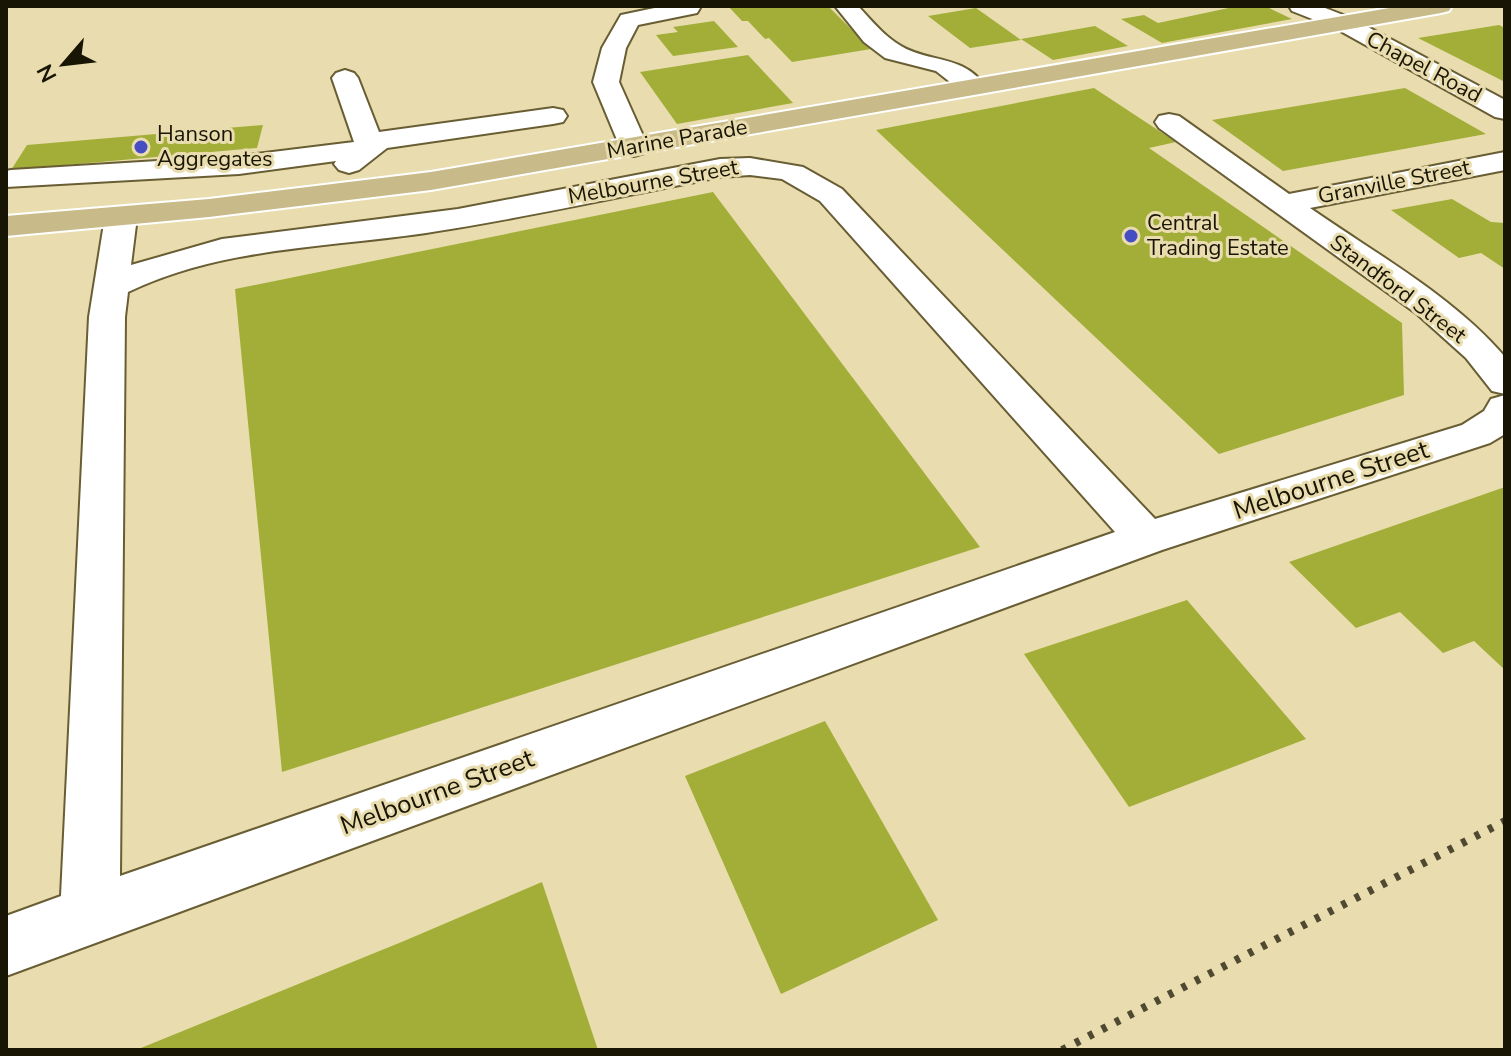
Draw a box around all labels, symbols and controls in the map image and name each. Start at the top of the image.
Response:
north arrow [24,24,104,104]
street label: Chapel Road [1361,24,1487,110]
text: N [30,59,64,87]
street label: Marine Parade [604,112,750,166]
place label: Hanson Aggregates [157,119,273,174]
marker: Hanson Aggregates [132,138,150,156]
street label: Melbourne Street [566,152,741,212]
street label: Granville Street [1315,152,1473,211]
place label: Central Trading Estate [1147,208,1289,263]
marker: Central Trading Estate [1122,227,1140,245]
street label: Standford Street [1324,228,1473,350]
street label: Melbourne Street [1229,432,1434,528]
street label: Melbourne Street [335,740,539,843]

